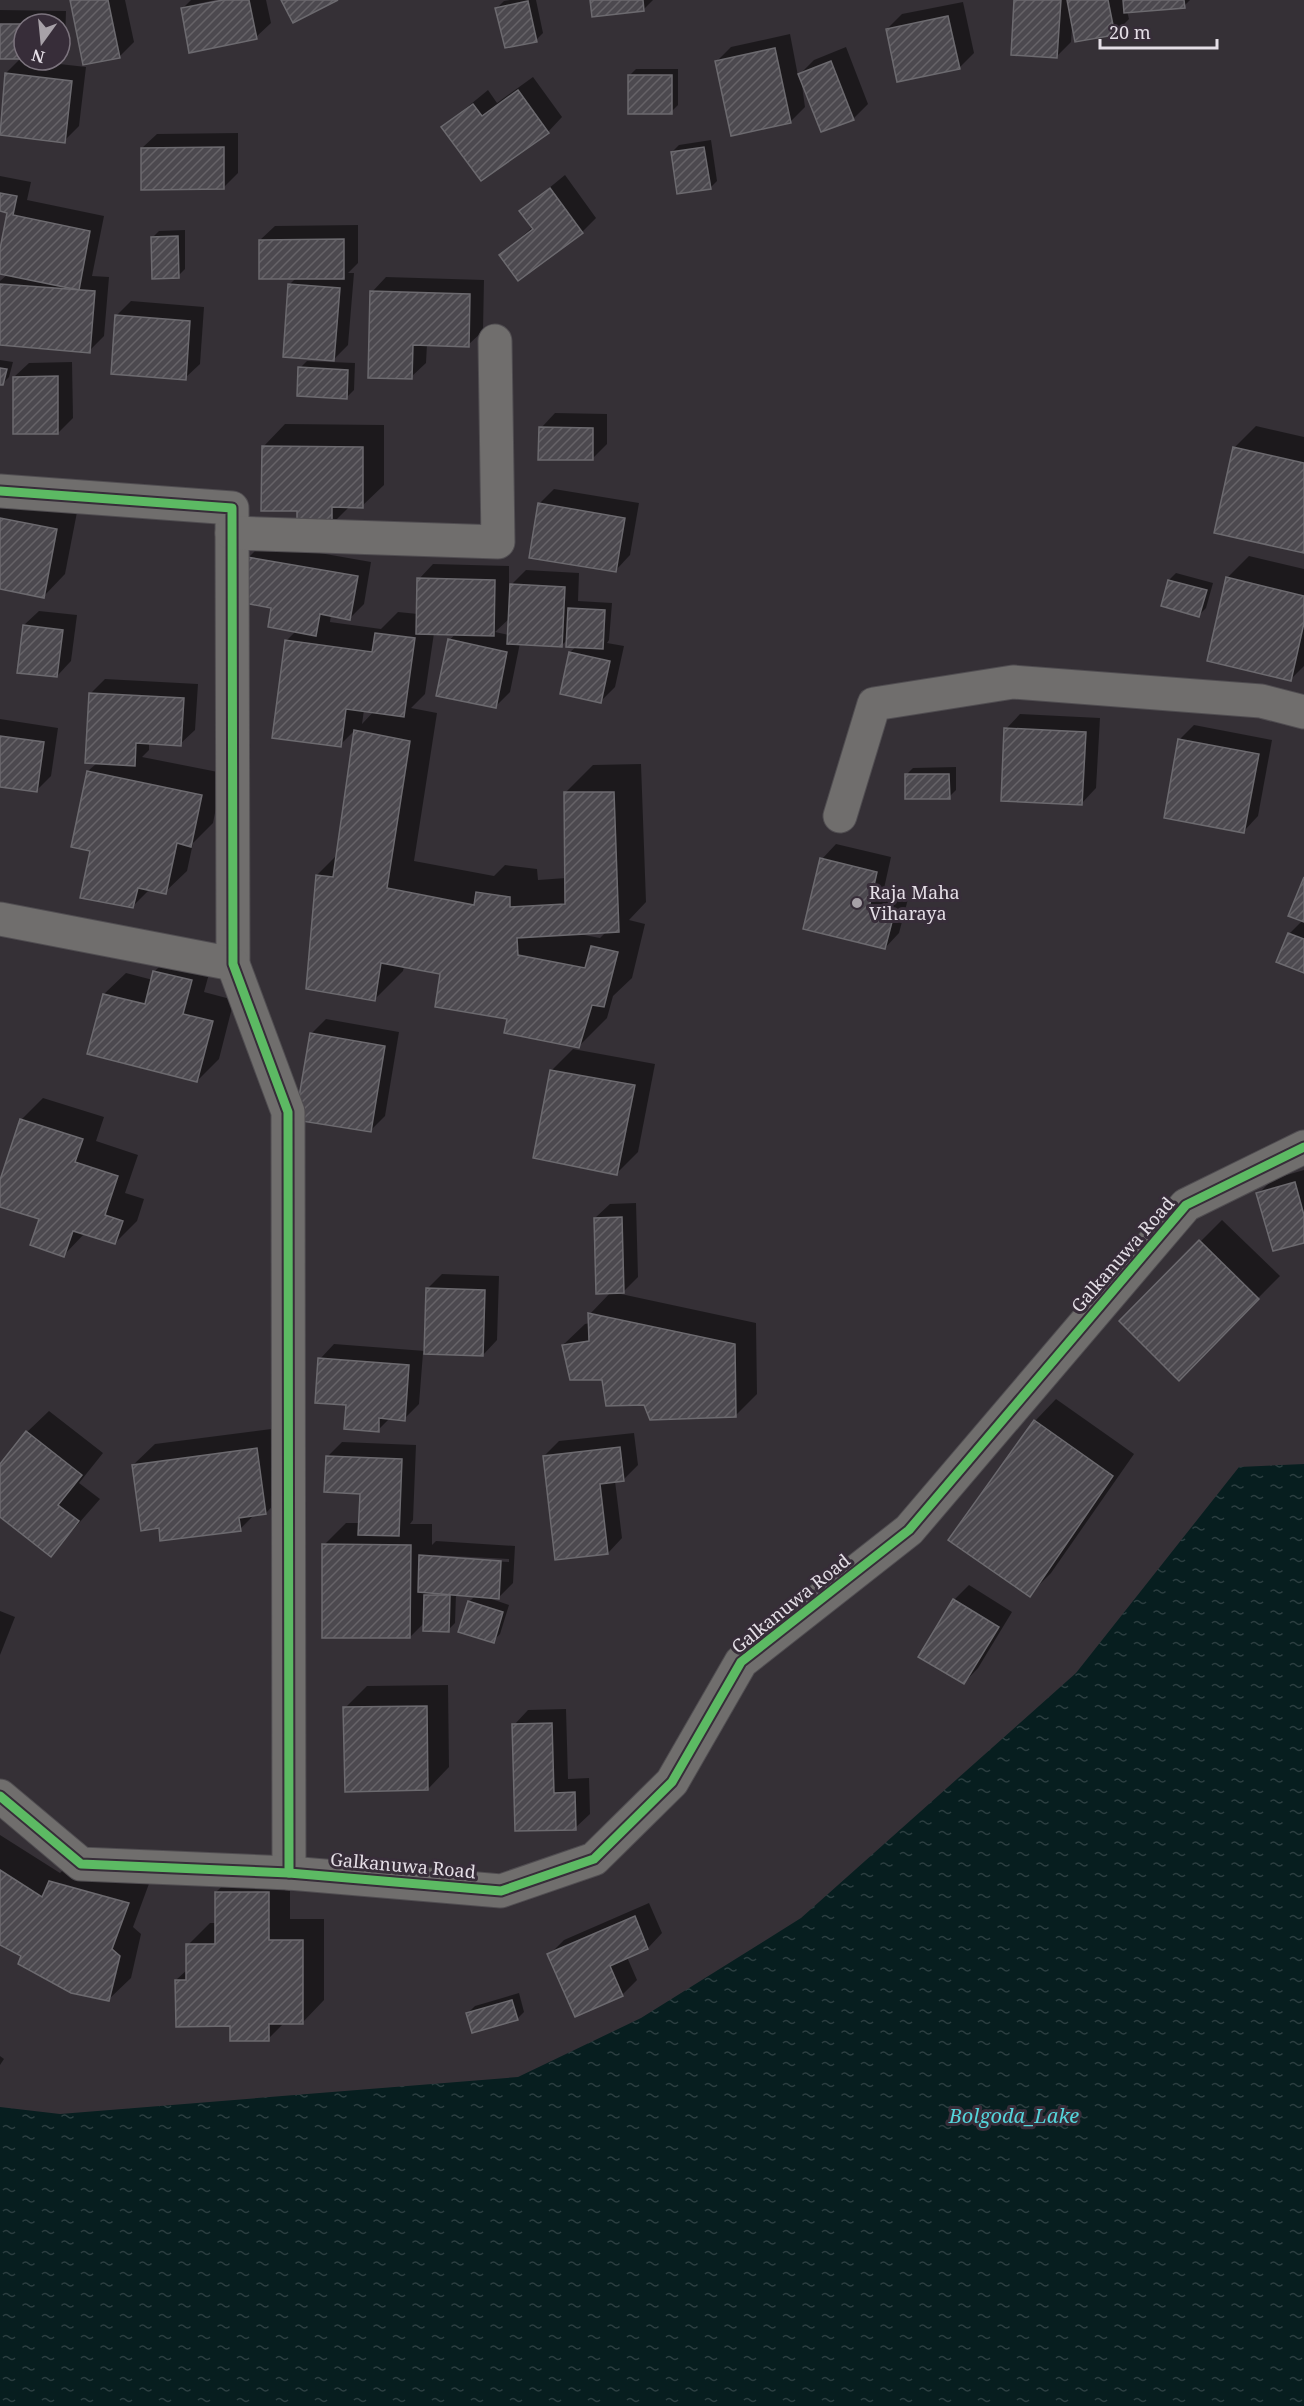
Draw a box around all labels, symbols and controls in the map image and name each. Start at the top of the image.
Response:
north arrow [12,12,72,72]
scale bar [1100,12,1217,50]
text: 20 m [1109,20,1151,44]
text: N [29,44,47,69]
place label: Raja Maha Viharaya [869,880,960,925]
marker: Raja Maha Viharaya [850,896,864,910]
street label: Galkanuwa Road [1065,1191,1179,1317]
street label: Galkanuwa Road [726,1548,855,1658]
street label: Galkanuwa Road [329,1847,477,1883]
water label: Bolgoda_Lake [948,2102,1079,2129]

